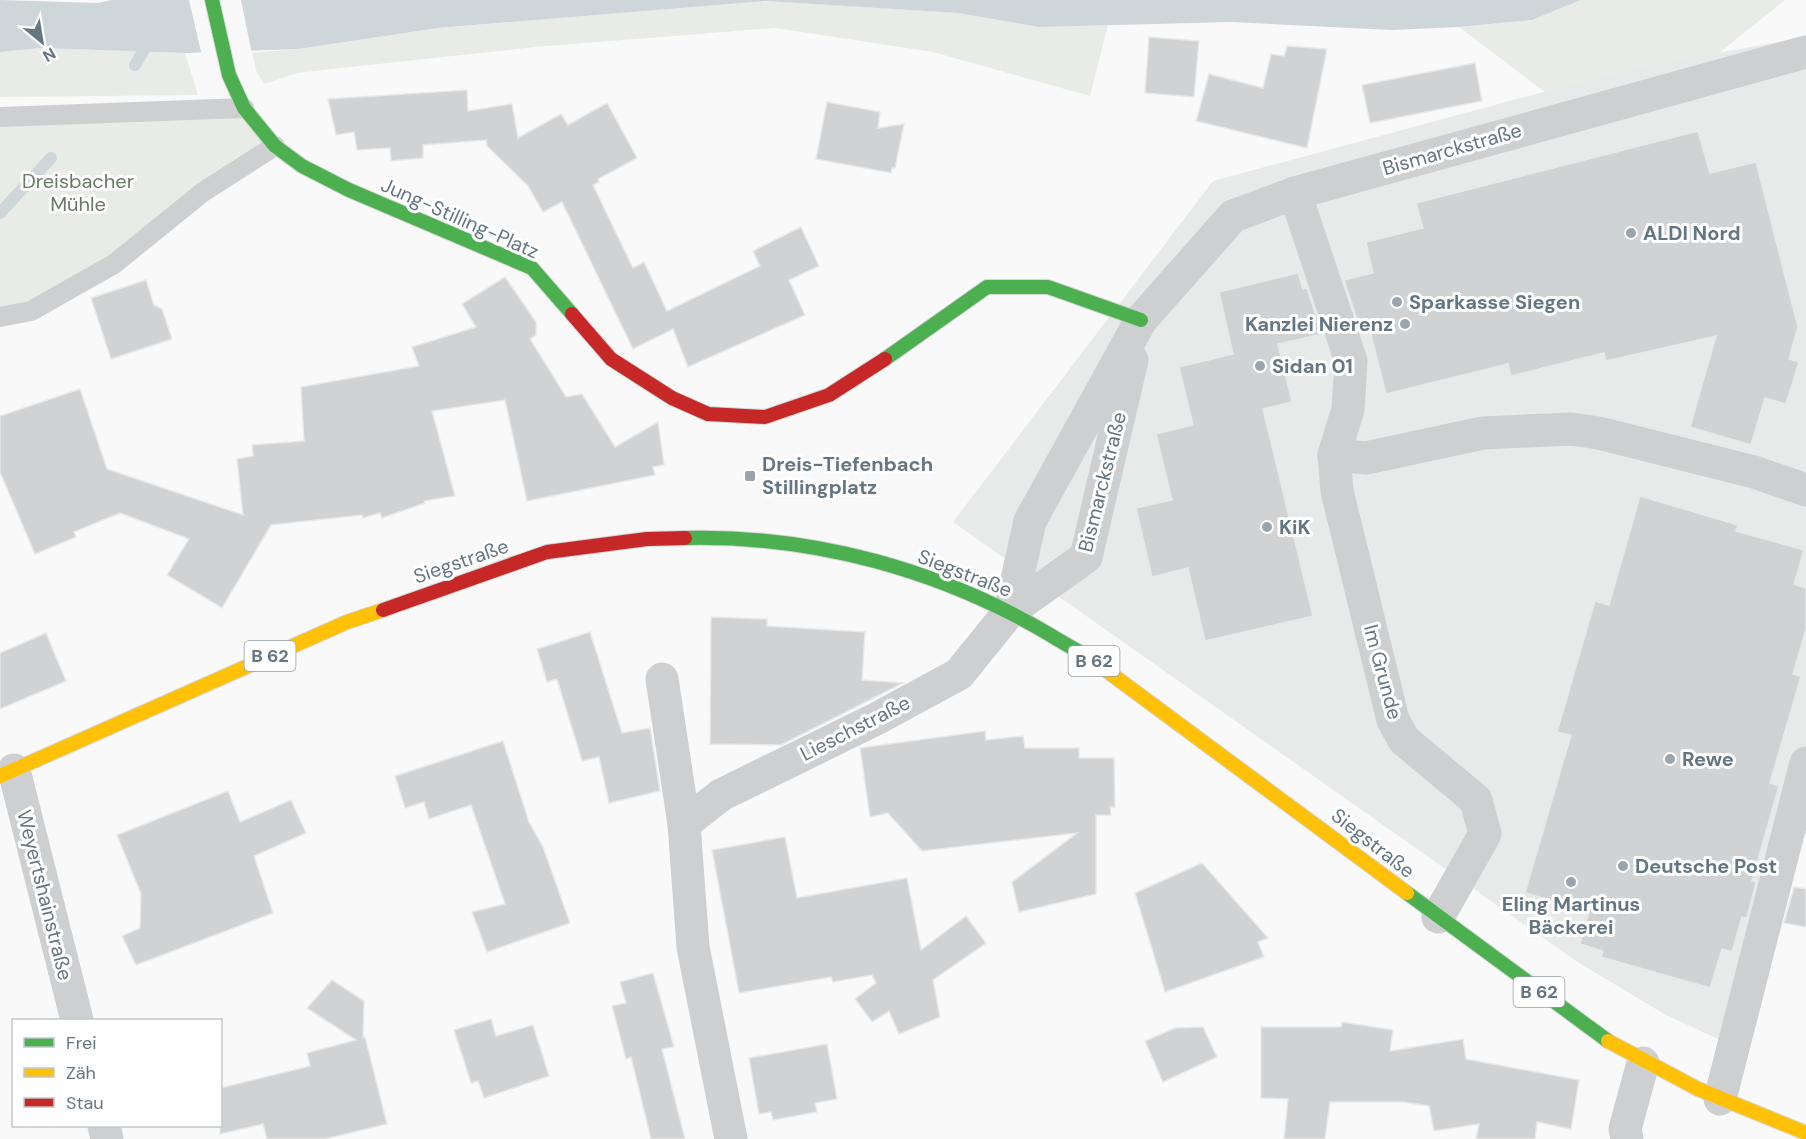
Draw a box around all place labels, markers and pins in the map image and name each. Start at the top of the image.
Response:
place label: ALDI Nord [1643,220,1741,246]
marker: ALDI Nord [1624,226,1638,240]
place label: Sparkasse Siegen [1409,289,1580,315]
marker: Sparkasse Siegen [1390,295,1404,309]
place label: Kanzlei Nierenz [1245,311,1393,337]
marker: Kanzlei Nierenz [1398,317,1412,331]
place label: Sidan 01 [1272,353,1353,379]
marker: Sidan 01 [1253,359,1267,373]
place label: Dreis-Tiefenbach Stillingplatz [762,451,933,500]
marker: Dreis-Tiefenbach Stillingplatz [743,469,757,483]
place label: KiK [1279,514,1311,540]
marker: KiK [1260,520,1274,534]
place label: Rewe [1682,746,1734,772]
marker: Rewe [1663,752,1677,766]
place label: Deutsche Post [1635,853,1777,879]
marker: Deutsche Post [1616,859,1630,873]
marker: Eling Martinus Bäckerei [1564,875,1578,889]
place label: Eling Martinus Bäckerei [1502,891,1640,940]

